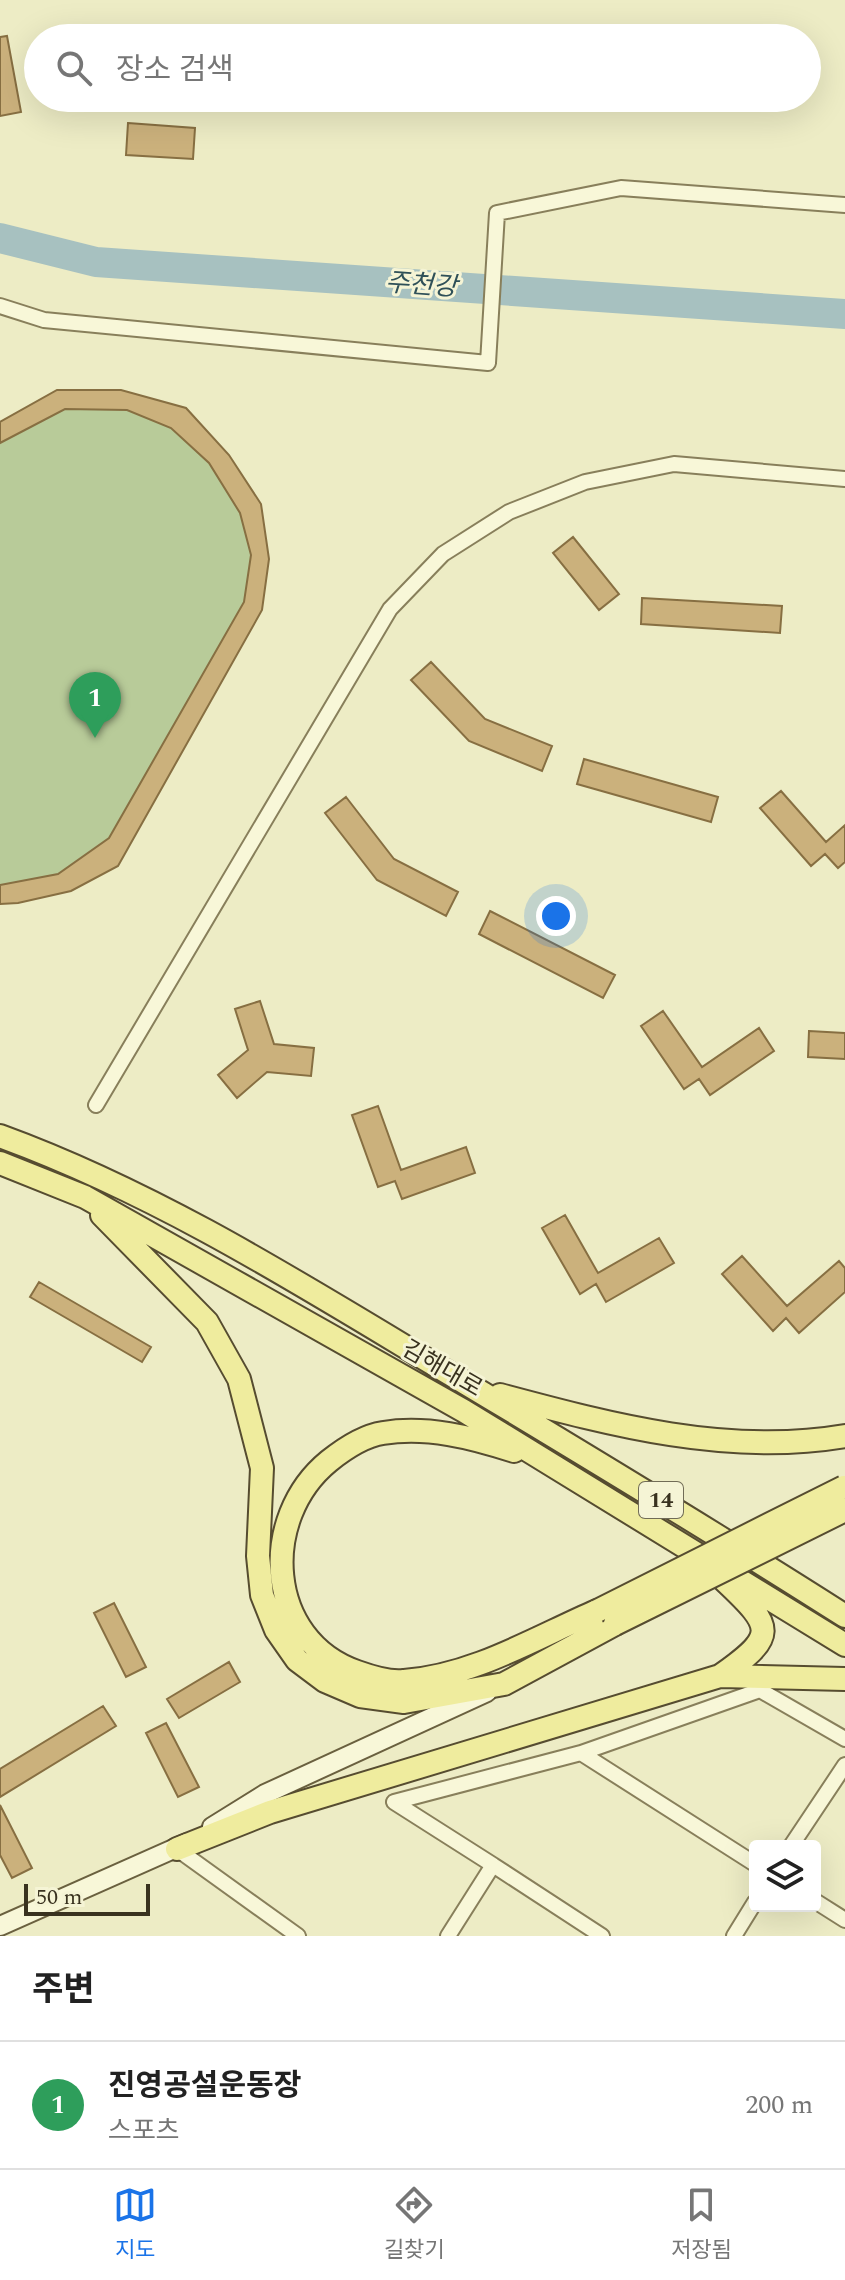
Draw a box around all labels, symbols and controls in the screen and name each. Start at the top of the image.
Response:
search box [24,24,821,112]
icon: search [52,46,96,90]
text: 장소 검색 [116,47,234,93]
water label: 주천강 [384,263,461,308]
pin: 1 [69,672,121,738]
your location [536,896,576,936]
street label: 김해대로 [395,1331,489,1407]
road number: 14 [639,1482,683,1518]
map controls [749,1840,821,1912]
button: layers [749,1840,821,1912]
scale bar [24,1880,150,1916]
text: 50 m [36,1881,82,1914]
text: 주변 [32,1964,95,2016]
text: 진영공설운동장 [108,2063,301,2109]
text: 1 [51,2085,65,2125]
text: 200 m [745,2085,813,2125]
text: 스포츠 [108,2111,180,2151]
tab: 지도 [113,2183,157,2267]
tab: 길찾기 [384,2183,444,2267]
tab: 저장됨 [671,2183,732,2267]

